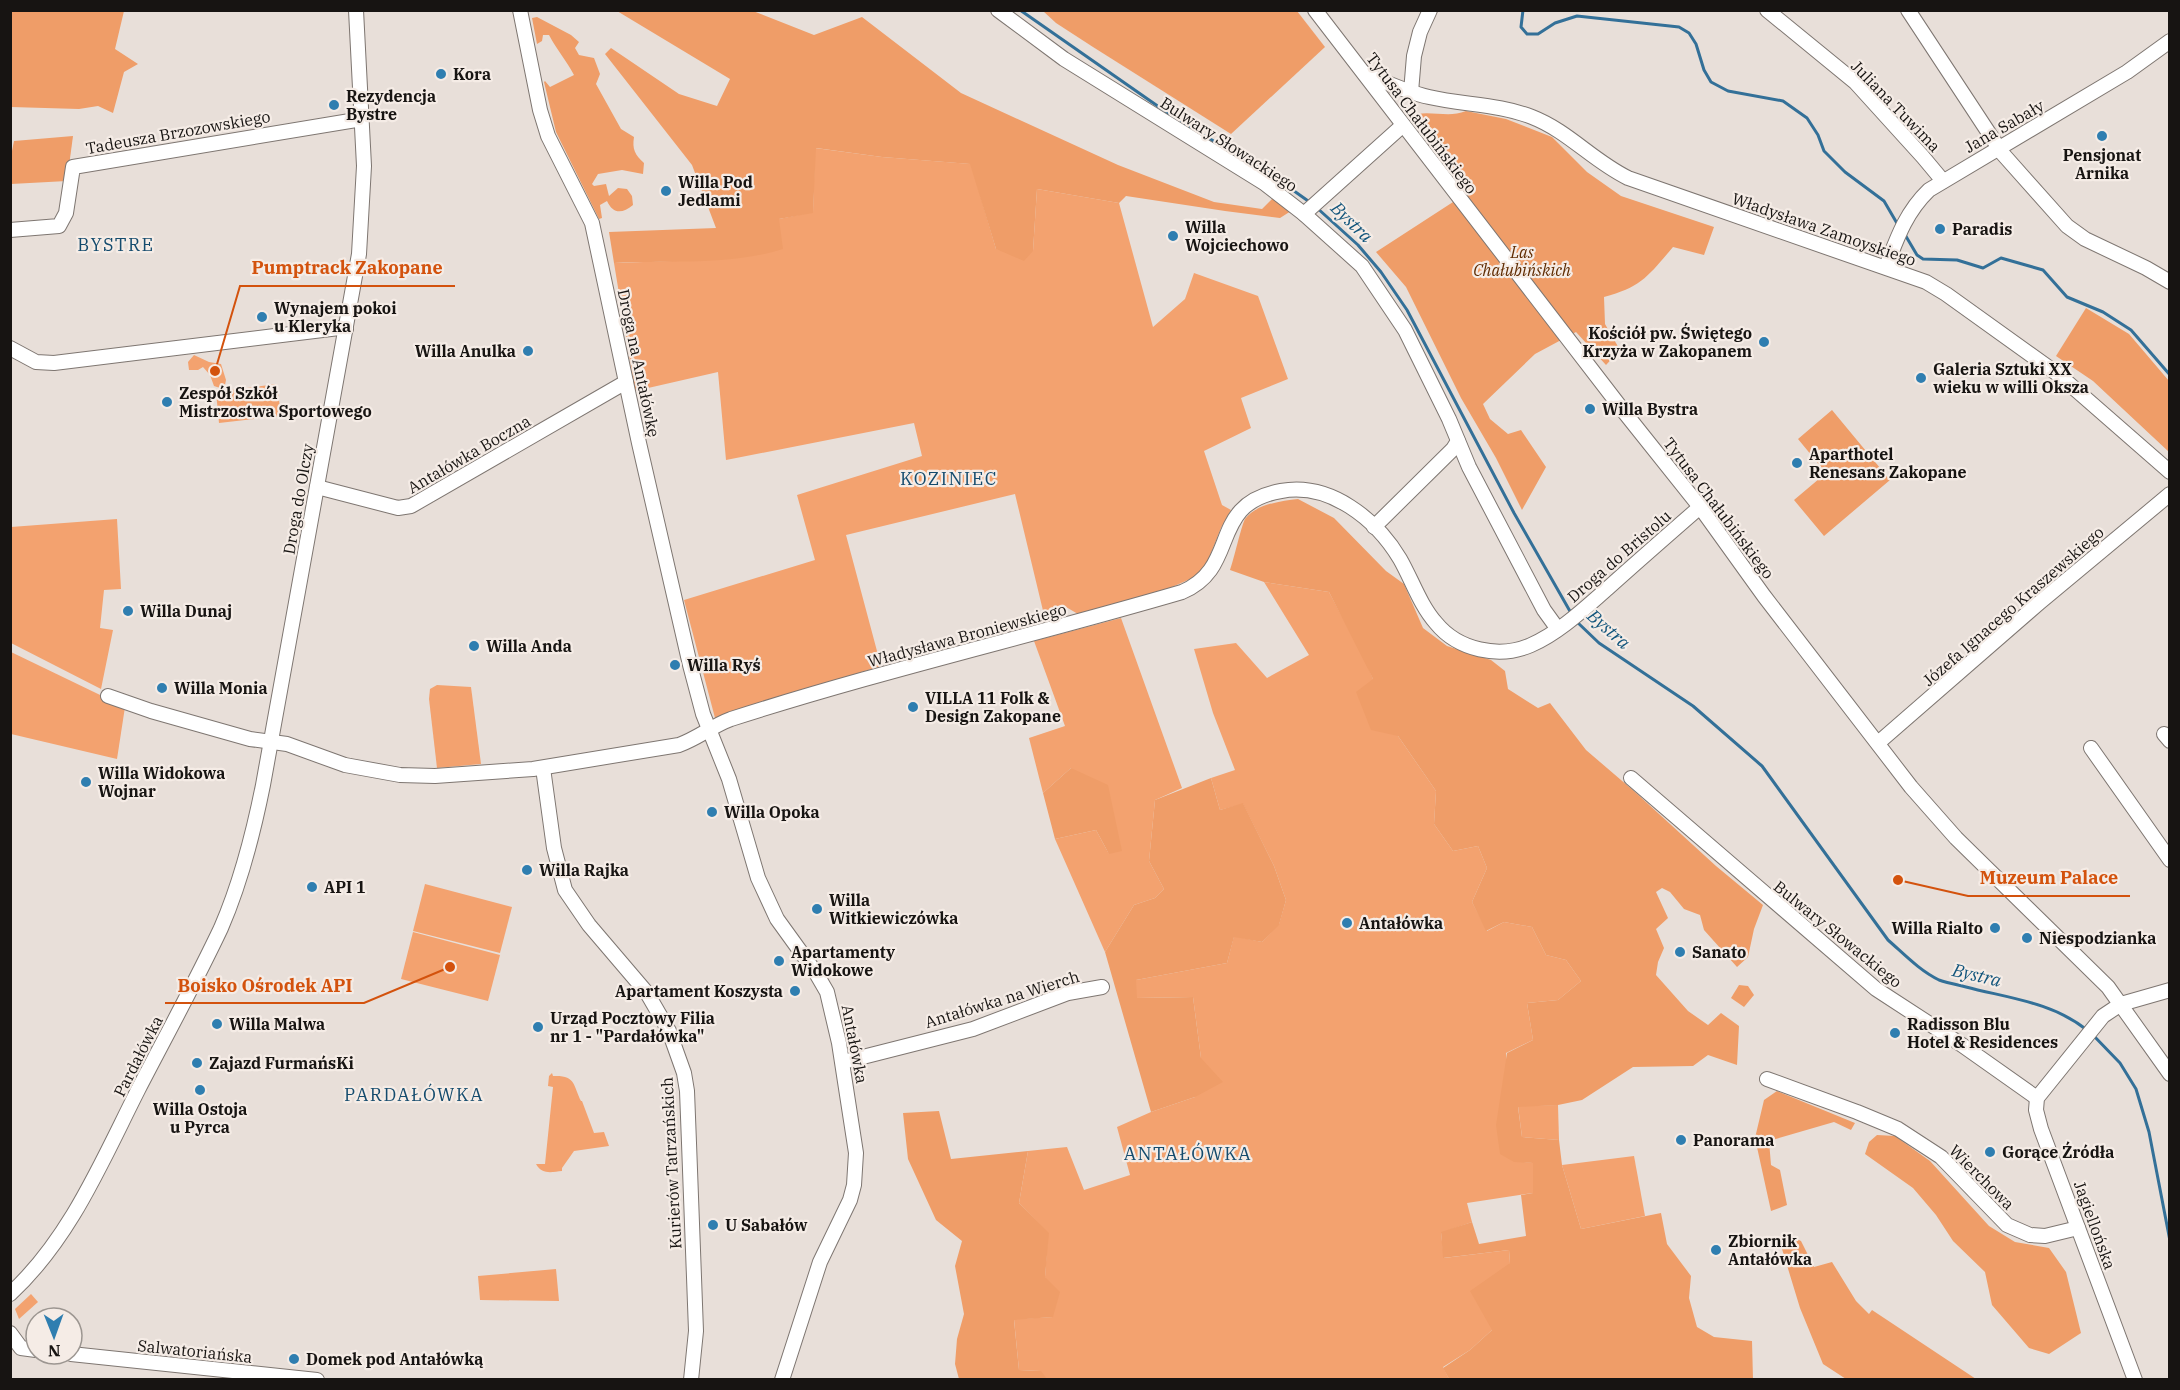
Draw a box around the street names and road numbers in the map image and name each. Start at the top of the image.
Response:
street label: Tytusa Chałubińskiego [1362,48,1482,198]
street label: Juliana Tuwima [1847,56,1945,156]
street label: Bulwary Słowackiego [1157,92,1301,196]
street label: Jana Sabały [1961,95,2048,157]
street label: Tadeusza Brzozowskiego [84,106,272,158]
street label: Władysława Zamoyskiego [1729,188,1919,270]
street label: Droga na Antałówkę [614,287,664,439]
street label: Antałówka Boczna [404,410,534,497]
street label: Tytusa Chałubińskiego [1659,433,1779,583]
street label: Droga do Olczy [278,442,318,556]
street label: Droga do Bristolu [1563,505,1675,606]
street label: Józefa Ignacego Kraszewskiego [1918,522,2108,690]
street label: Władysława Broniewskiego [865,599,1069,671]
street label: Bulwary Słowackiego [1770,876,1906,992]
street label: Antałówka na Wierch [922,966,1082,1032]
street label: Antałówka [838,1003,872,1085]
street label: Pardałówka [109,1012,167,1100]
street label: Kurierów Tatrzańskich [657,1076,685,1250]
street label: Wierchowa [1945,1140,2019,1214]
street label: Jagiellońska [2070,1178,2120,1272]
street label: Salwatoriańska [137,1335,254,1367]

